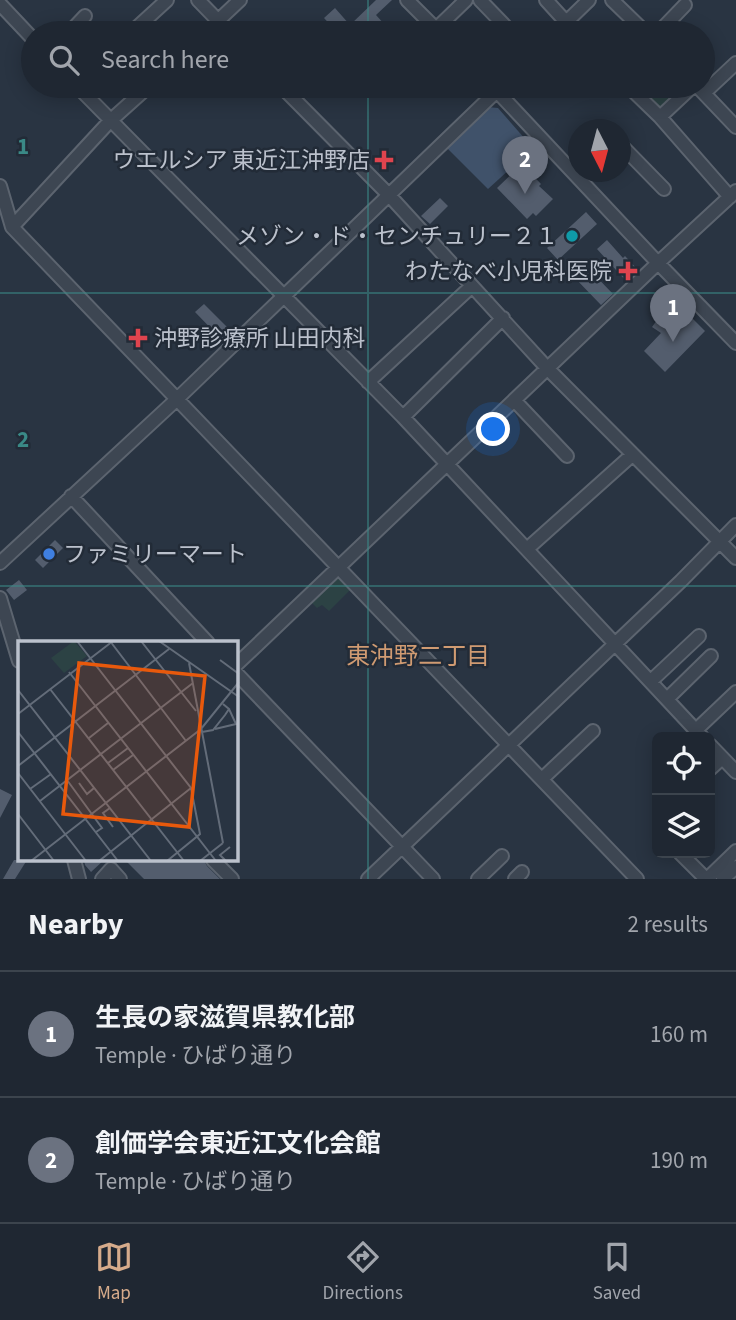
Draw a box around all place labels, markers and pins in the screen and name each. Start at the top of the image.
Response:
pin: 2 [502,136,548,194]
place label: ウエルシア 東近江沖野店 [112,144,370,177]
marker: ウエルシア 東近江沖野店 [376,152,392,168]
place label: メゾン・ド・センチュリー２１ [236,220,558,253]
marker: メゾン・ド・センチュリー２１ [564,228,580,244]
place label: わたなべ小児科医院 [405,255,612,288]
marker: わたなべ小児科医院 [618,261,638,281]
pin: 1 [650,284,696,342]
place label: 沖野診療所 山田内科 [154,322,366,355]
marker: 沖野診療所 山田内科 [128,328,148,348]
place label: ファミリーマート [63,538,247,571]
marker: ファミリーマート [41,546,57,562]

